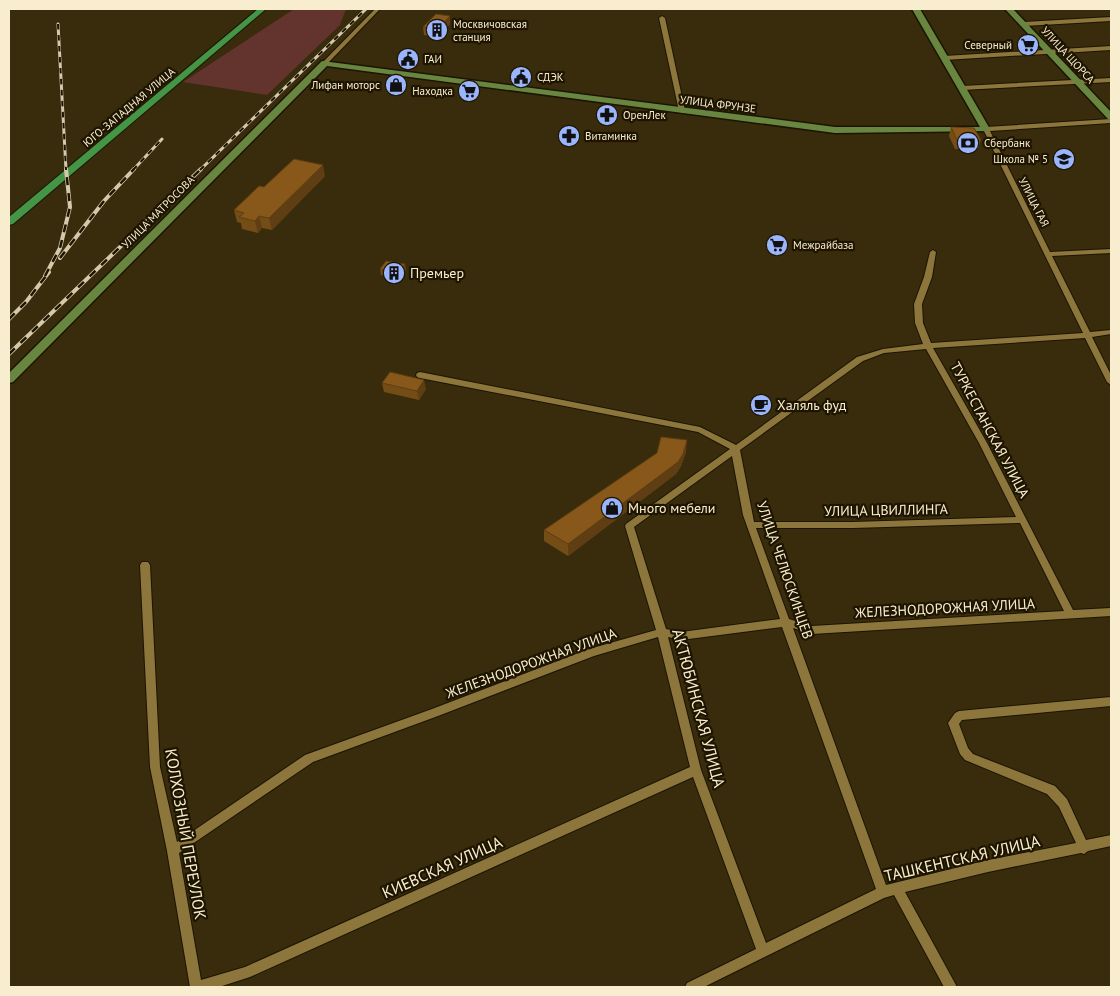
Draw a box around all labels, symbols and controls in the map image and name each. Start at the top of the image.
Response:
place label: Москвичовская станция [453,17,527,44]
building icon: Москвичовская станция [425,18,449,42]
street label: УЛИЦА ЩОРСА [1038,24,1098,87]
supermarket icon: Северный [1016,33,1040,57]
place label: Северный [964,38,1012,52]
public building icon: ГАИ [396,47,420,71]
place label: ГАИ [424,52,442,66]
street label: ЮГО-ЗАПАДНАЯ УЛИЦА [80,64,178,150]
public building icon: СДЭК [509,65,533,89]
place label: СДЭК [537,70,564,84]
shop icon: Лифан моторс [384,73,408,97]
place label: Лифан моторс [310,78,380,92]
supermarket icon: Находка [457,79,481,103]
place label: Находка [412,84,453,98]
street label: УЛИЦА ФРУНЗЕ [679,92,757,116]
pharmacy icon: ОренЛек [595,103,619,127]
place label: ОренЛек [623,108,666,122]
pharmacy icon: Витаминка [557,124,581,148]
place label: Витаминка [585,129,637,143]
bank icon: Сбербанк [956,131,980,155]
place label: Сбербанк [984,136,1031,150]
school or university icon: Школа № 5 [1052,147,1076,171]
place label: Школа № 5 [993,152,1048,166]
street label: УЛИЦА МАТРОСОВА [119,172,198,251]
street label: УЛИЦА ГАЯ [1016,175,1052,229]
supermarket icon: Межрайбаза [765,233,789,257]
place label: Межрайбаза [793,238,854,252]
building icon: Премьер [382,261,406,285]
place label: Премьер [410,264,464,282]
street label: ТУРКЕСТАНСКАЯ УЛИЦА [947,359,1034,502]
cafe icon: Халяль фуд [749,393,773,417]
place label: Халяль фуд [777,396,847,414]
shop icon: Много мебели [600,496,624,520]
place label: Много мебели [628,499,715,517]
street label: УЛИЦА ЧЕЛЮСКИНЦЕВ [753,499,817,641]
street label: УЛИЦА ЦВИЛЛИНГА [824,500,949,520]
street label: ЖЕЛЕЗНОДОРОЖНАЯ УЛИЦА [854,594,1036,622]
street label: ЖЕЛЕЗНОДОРОЖНАЯ УЛИЦА [442,623,619,703]
street label: АКТЮБИНСКАЯ УЛИЦА [668,627,730,790]
street label: КОЛХОЗНЫЙ ПЕРЕУЛОК [161,747,211,921]
street label: ТАШКЕНТСКАЯ УЛИЦА [882,830,1042,886]
street label: КИЕВСКАЯ УЛИЦА [379,831,506,902]

